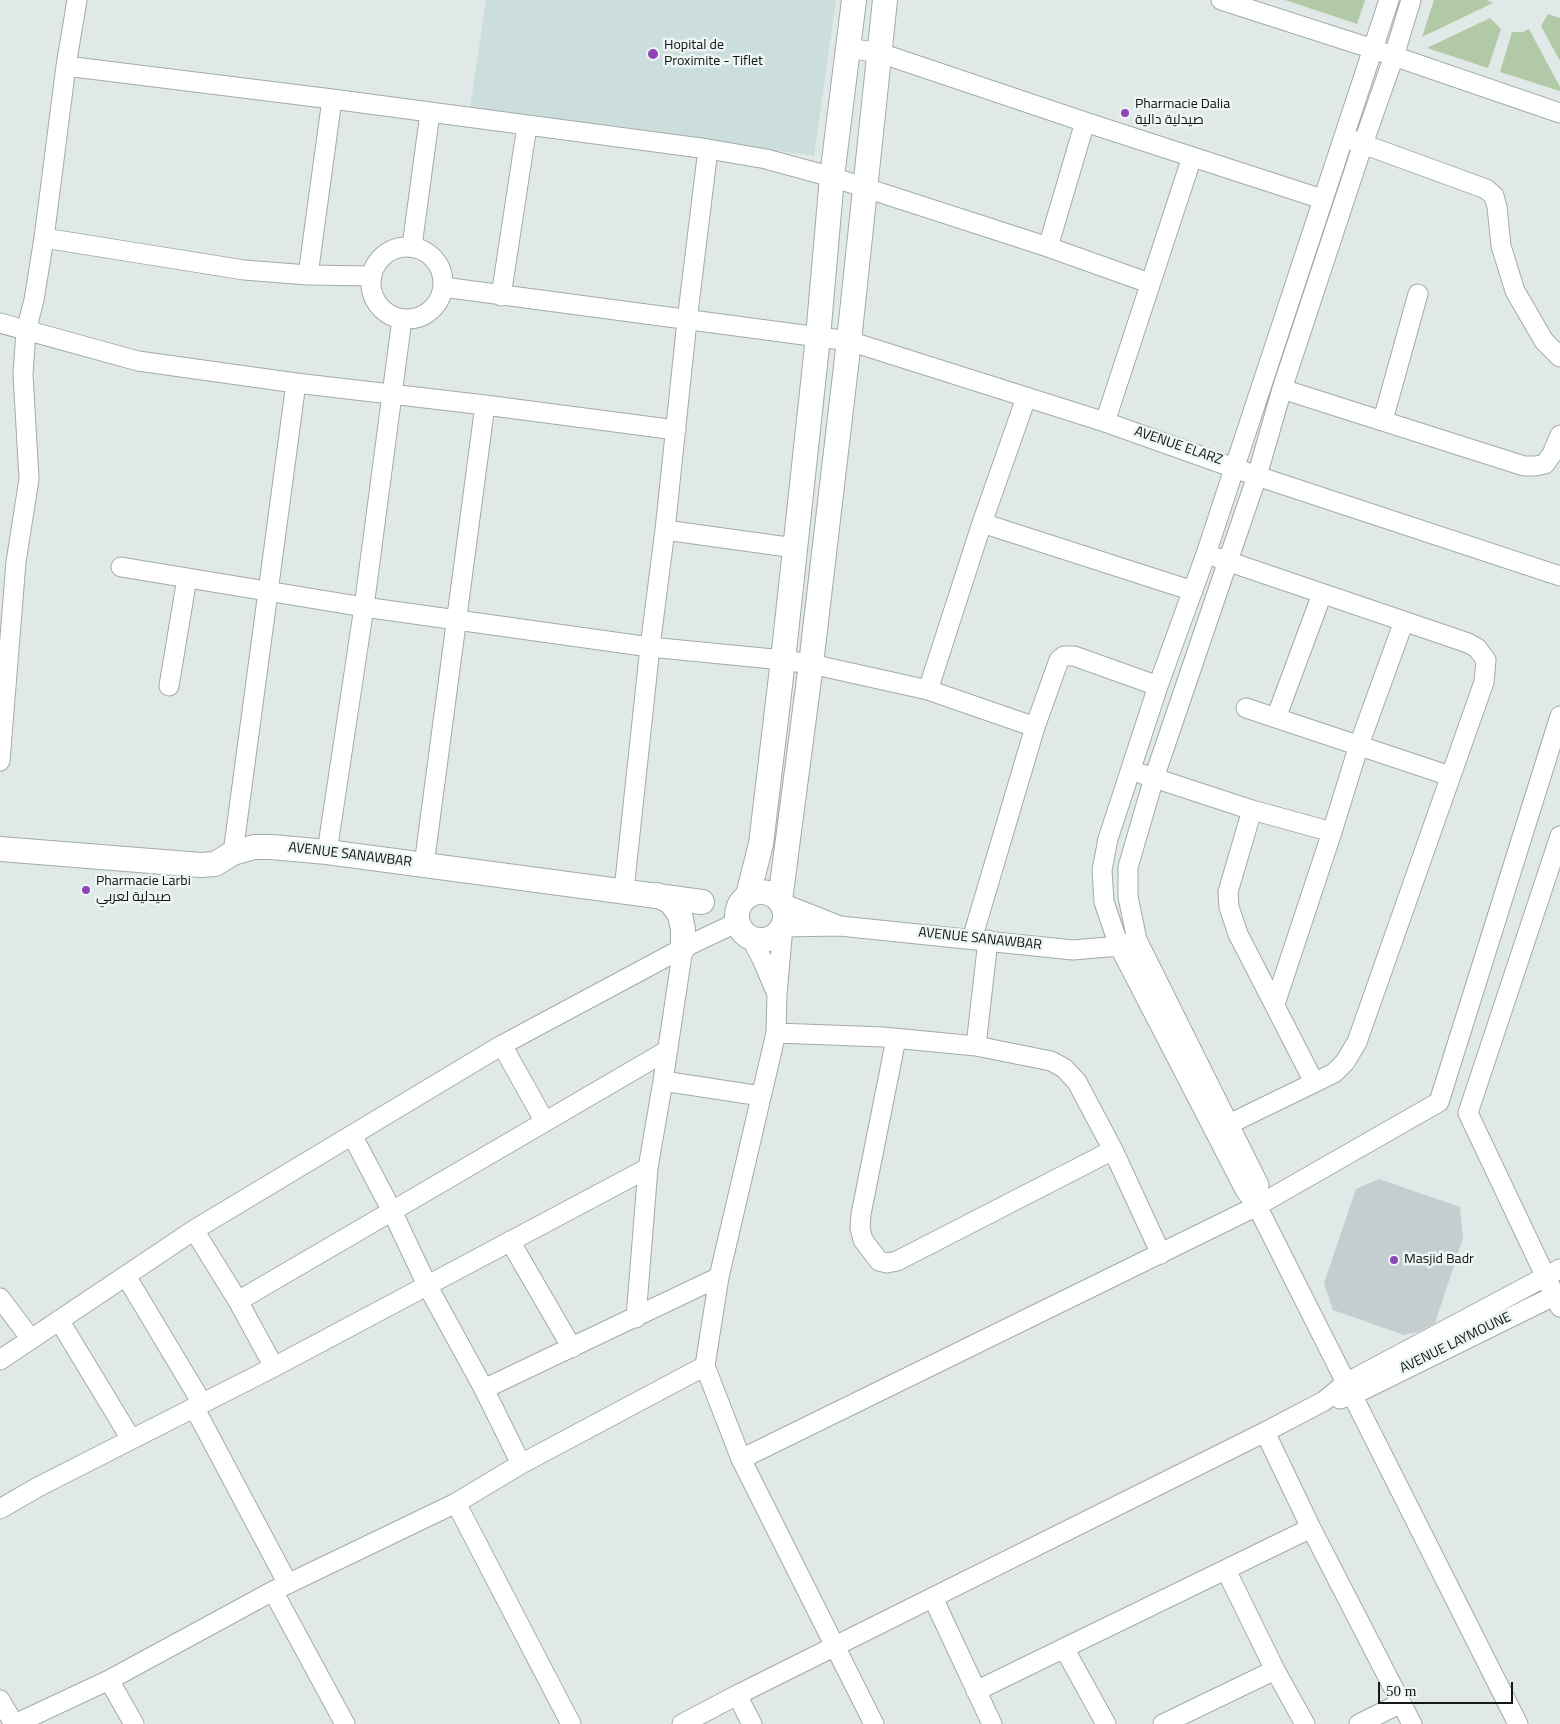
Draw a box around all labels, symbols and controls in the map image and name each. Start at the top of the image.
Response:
place label: Hopital de Proximite - Tiflet [664,38,763,70]
marker: Hopital de Proximite - Tiflet [646,47,660,61]
place label: Pharmacie Dalia صيدلية دالية [1135,97,1230,130]
marker: Pharmacie Dalia صيدلية دالية [1119,107,1131,119]
street label: AVENUE ELARZ [1132,424,1224,470]
street label: AVENUE SANAWBAR [287,840,413,872]
place label: Pharmacie Larbi صيدلية لعربي [96,874,191,906]
marker: Pharmacie Larbi صيدلية لعربي [80,884,92,896]
street label: AVENUE SANAWBAR [917,925,1043,955]
place label: Masjid Badr [1404,1252,1474,1268]
marker: Masjid Badr [1388,1254,1400,1266]
street label: AVENUE LAYMOUNE [1398,1310,1514,1378]
scale bar [1380,1672,1515,1704]
text: 50 m [1386,1683,1416,1699]

